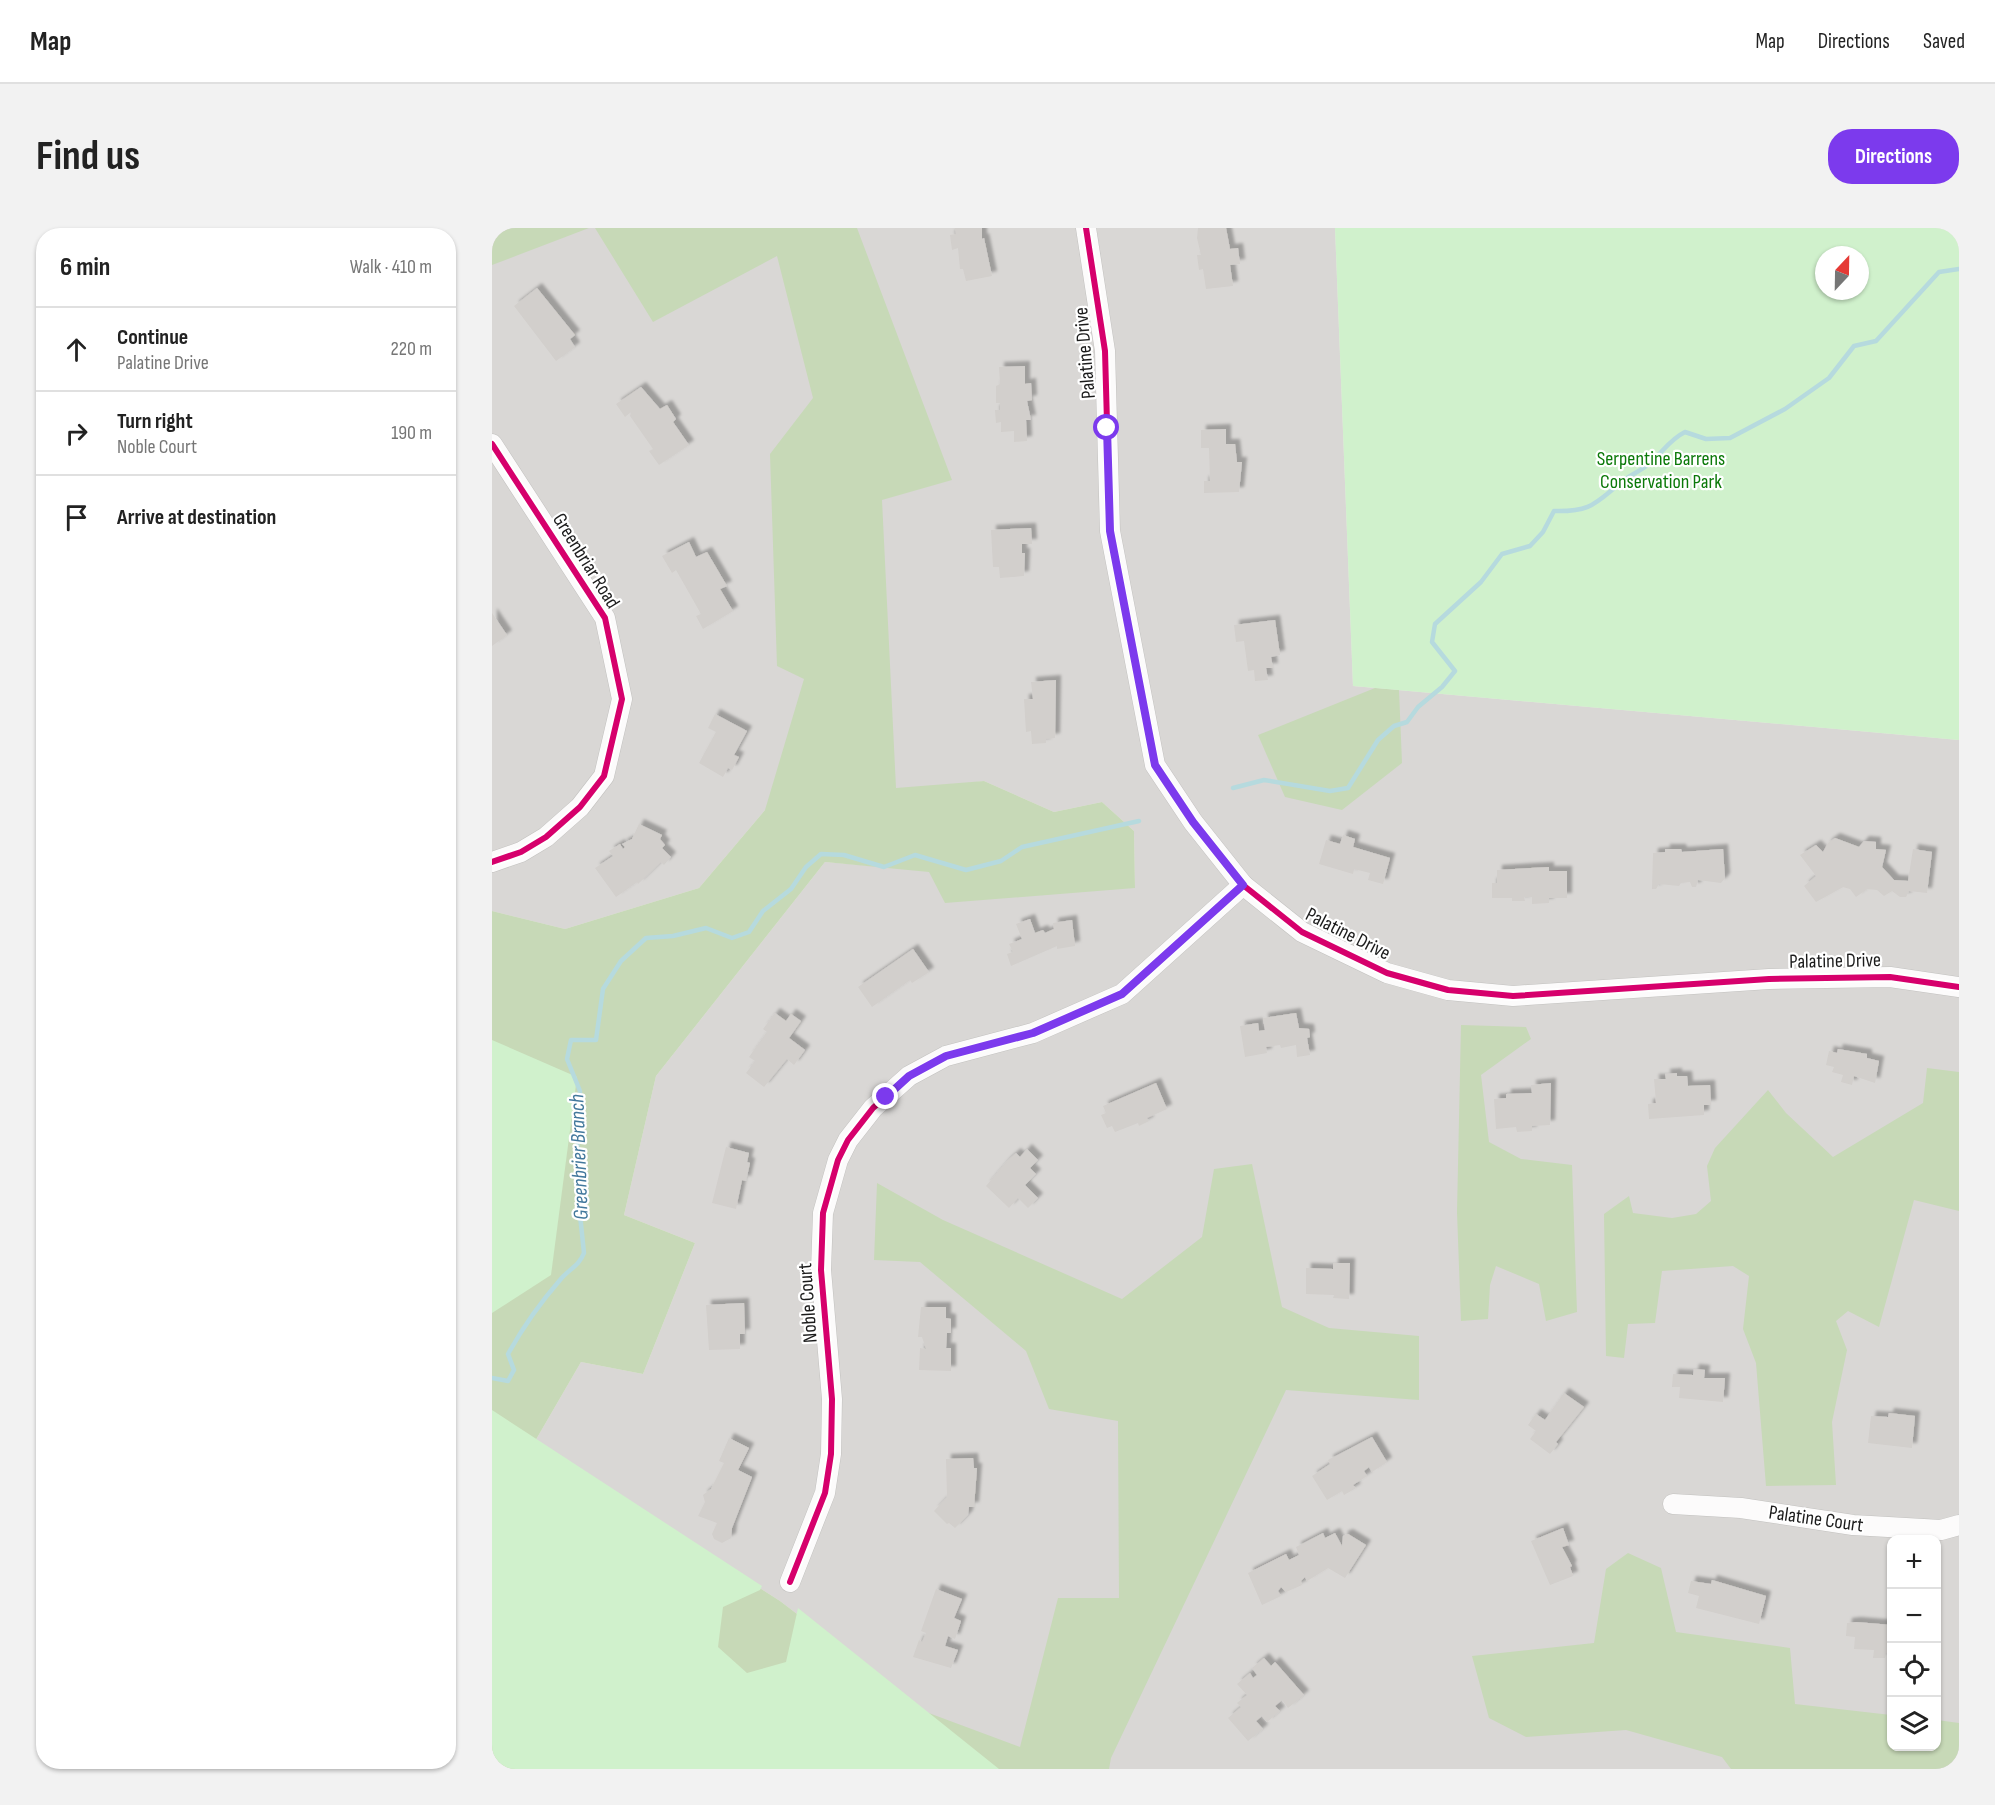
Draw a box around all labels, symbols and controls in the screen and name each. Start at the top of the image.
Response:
text: Map [30,25,71,58]
text: Map [1755,29,1785,54]
text: Directions [1818,29,1890,54]
text: Saved [1923,29,1965,54]
button: Directions [1828,129,1959,184]
text: Find us [36,131,140,182]
north arrow [1815,246,1869,300]
text: 6 min [60,252,110,283]
text: Walk · 410 m [350,255,432,279]
street label: Palatine Drive [1069,306,1101,400]
text: Continue [117,324,188,351]
icon: ahead [60,333,93,366]
text: 220 m [391,337,432,361]
text: Palatine Drive [117,351,209,375]
text: Turn right [117,408,193,435]
route start [1093,414,1119,440]
icon: right [60,417,93,450]
text: 190 m [391,421,432,445]
text: Noble Court [117,435,197,459]
park label: Serpentine Barrens Conservation Park [1597,447,1725,494]
icon: arrive [60,501,93,534]
text: Arrive at destination [117,504,276,531]
street label: Greenbriar Road [547,509,625,613]
street label: Palatine Drive [1302,902,1394,966]
street label: Palatine Drive [1789,948,1881,974]
route end [872,1083,898,1109]
water label: Greenbrier Branch [564,1093,594,1220]
street label: Noble Court [793,1262,823,1344]
street label: Palatine Court [1767,1500,1865,1538]
map controls [1887,1535,1941,1751]
button: + [1887,1535,1941,1589]
button: − [1887,1589,1941,1643]
button: locate [1887,1643,1941,1697]
button: layers [1887,1697,1941,1751]

